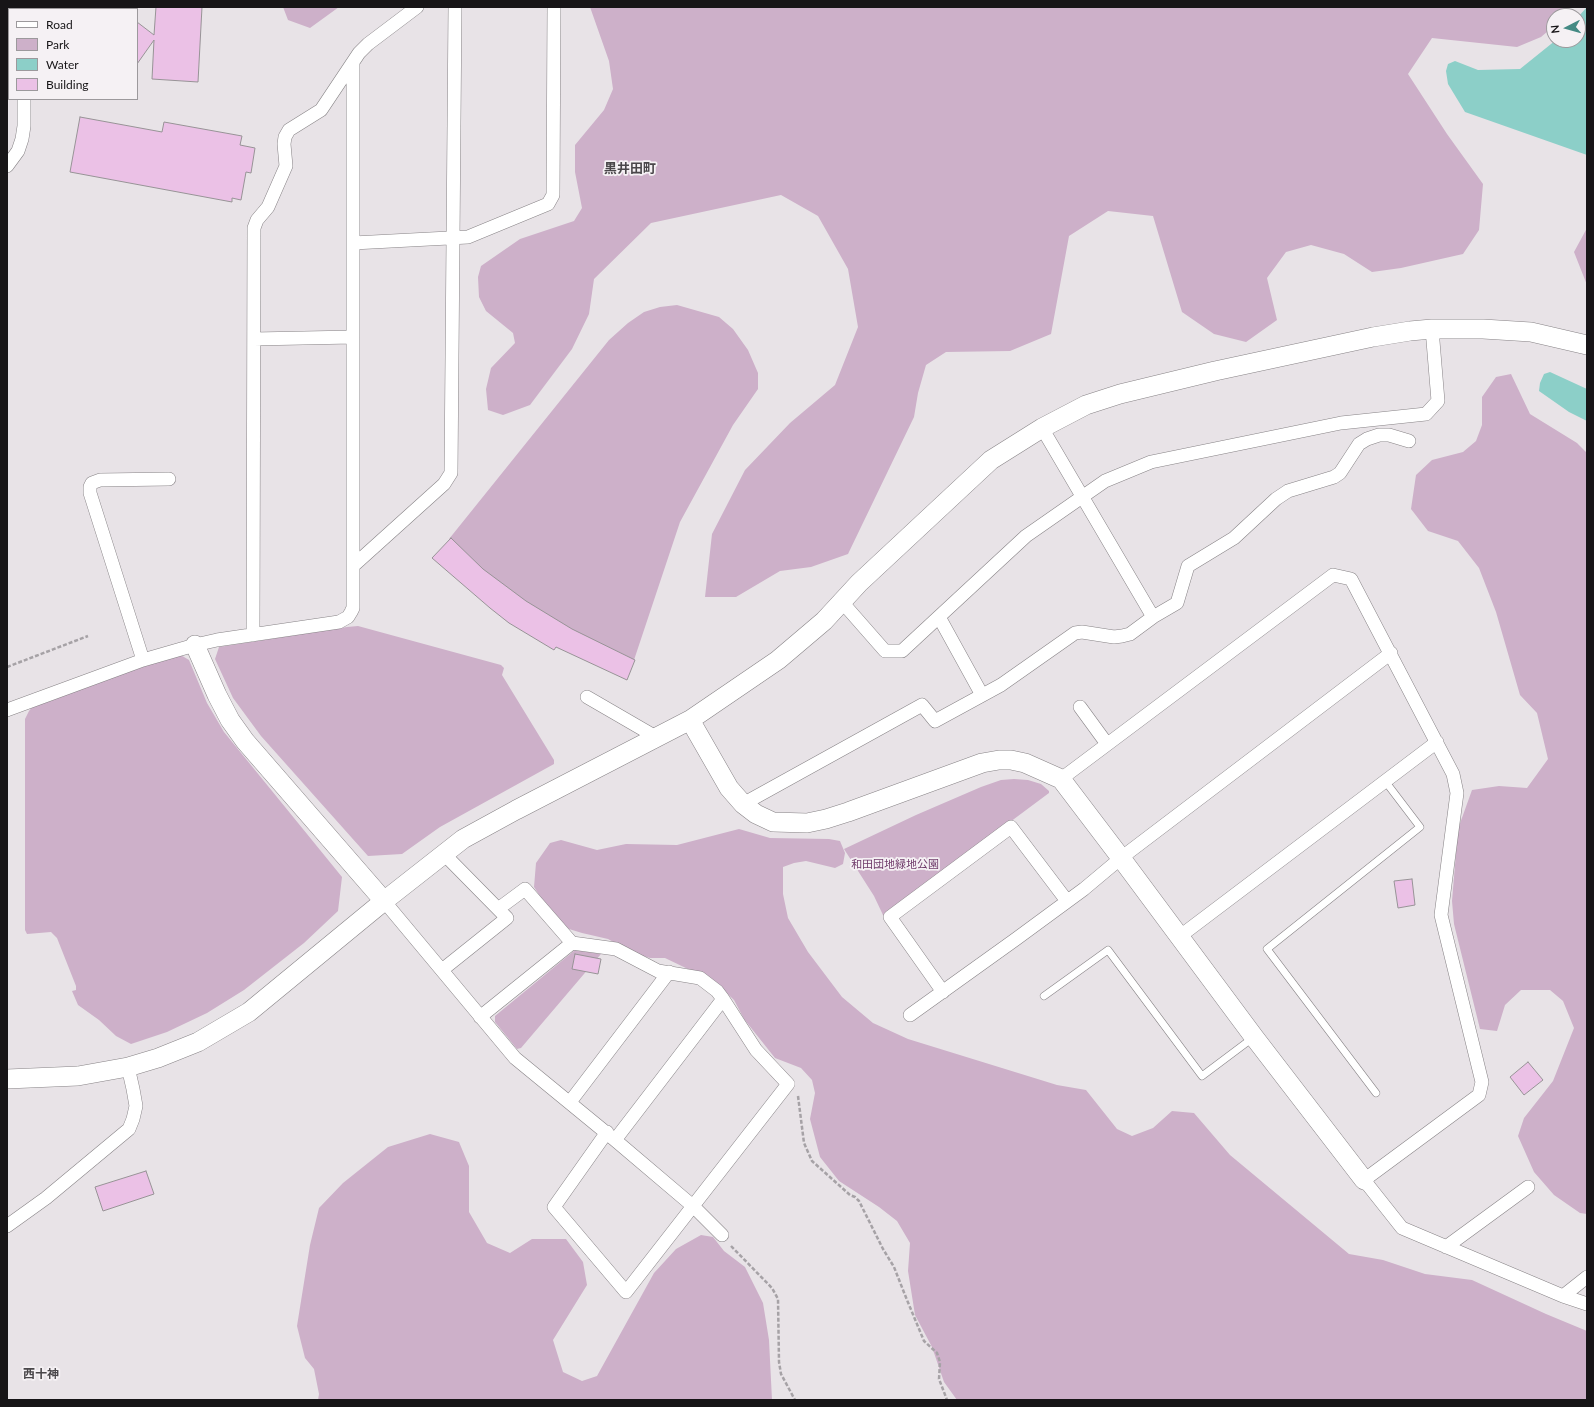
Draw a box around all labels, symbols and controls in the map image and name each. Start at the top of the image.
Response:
legend [8,8,138,100]
north arrow [1546,8,1586,48]
text: Road [46,17,73,32]
text: N [1548,24,1561,34]
text: Park [46,37,69,52]
text: Water [46,57,79,72]
text: Building [46,77,89,92]
district label: 黒井田町 [604,161,656,177]
park label: 和田団地緑地公園 [851,857,939,871]
district label: 西十神 [23,1367,59,1381]

